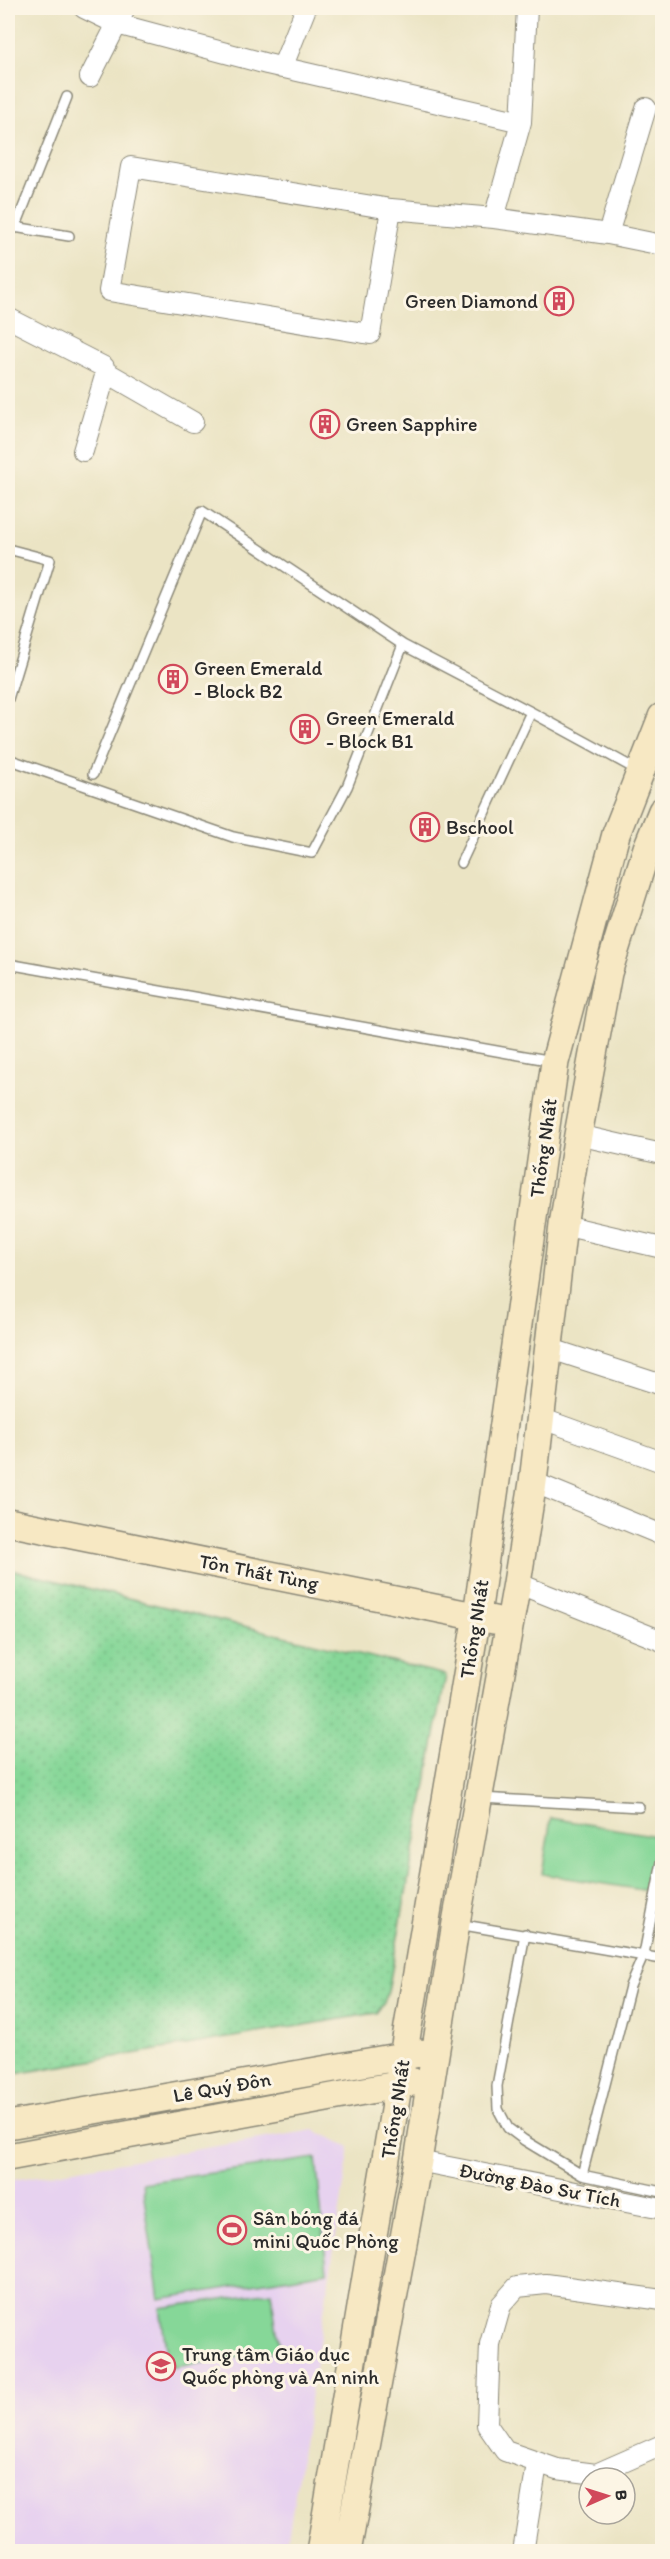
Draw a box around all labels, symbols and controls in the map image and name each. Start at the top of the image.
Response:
building icon: Green Diamond [543,285,575,317]
place label: Green Diamond [405,289,538,313]
building icon: Green Sapphire [309,408,341,440]
place label: Green Sapphire [346,412,478,436]
place label: Green Emerald - Block B2 [194,656,322,703]
building icon: Green Emerald - Block B2 [157,663,189,695]
place label: Green Emerald - Block B1 [326,706,454,753]
building icon: Green Emerald - Block B1 [289,713,321,745]
building icon: Bschool [409,811,441,843]
place label: Bschool [446,815,514,839]
street label: Thống Nhất [524,1097,562,1199]
street label: Tôn Thất Tùng [197,1549,321,1595]
street label: Thống Nhất [454,1578,494,1680]
street label: Thống Nhất [375,2058,415,2160]
street label: Lê Quý Đôn [171,2067,273,2107]
street label: Đường Đào Sư Tích [457,2158,623,2212]
place label: Sân bóng đá mini Quốc Phòng [253,2206,399,2253]
sports icon: Sân bóng đá mini Quốc Phòng [216,2214,248,2246]
place label: Trung tâm Giáo dục Quốc phòng và An ninh [182,2342,379,2389]
school or university icon: Trung tâm Giáo dục Quốc phòng và An ninh [145,2350,177,2382]
north arrow [577,2466,637,2526]
text: B [612,2490,631,2502]

